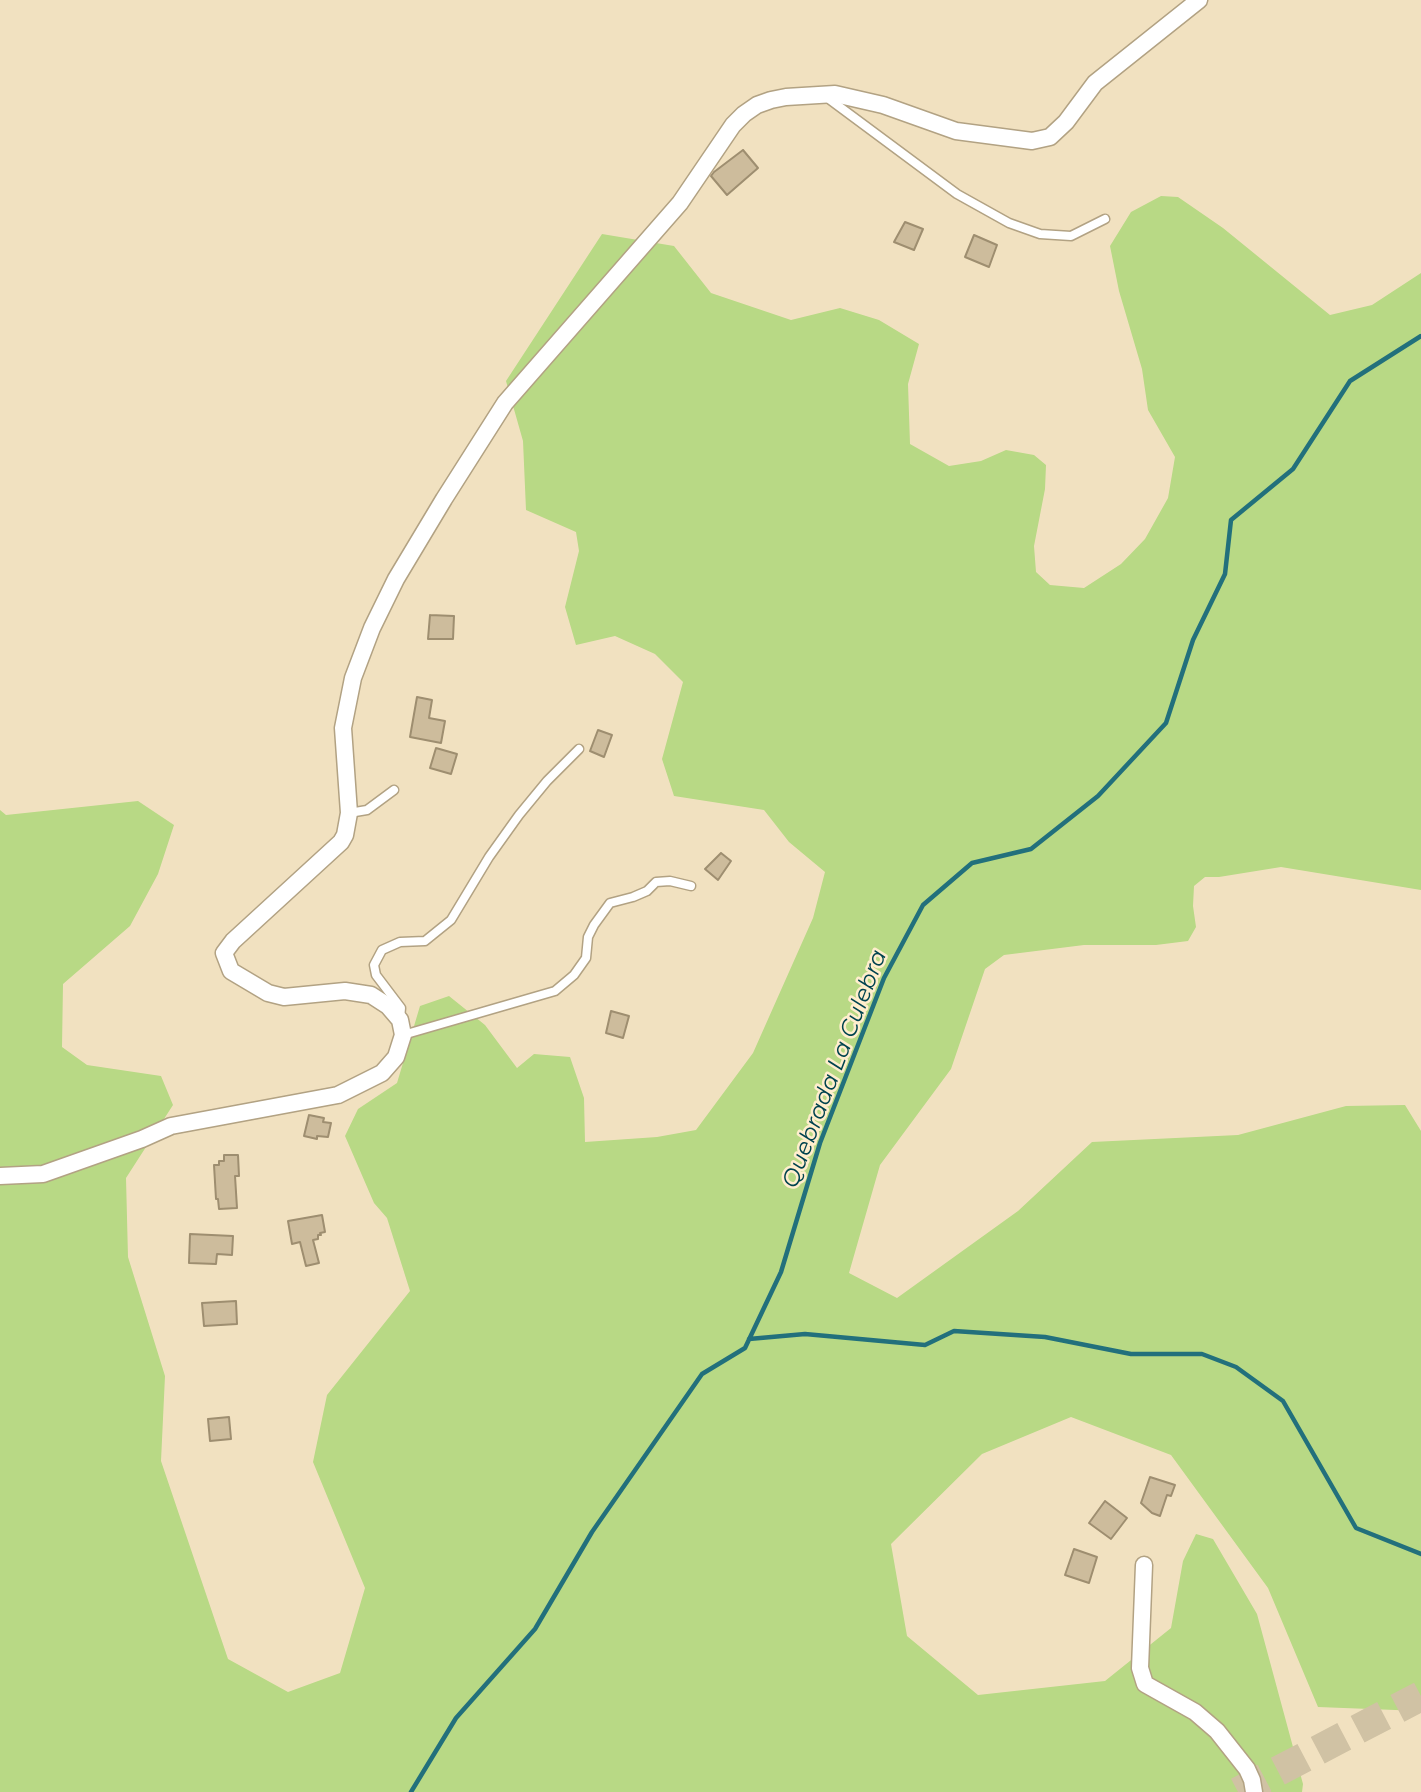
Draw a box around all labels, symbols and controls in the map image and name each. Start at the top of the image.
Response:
water label: Quebrada La Culebra [777,946,893,1192]

